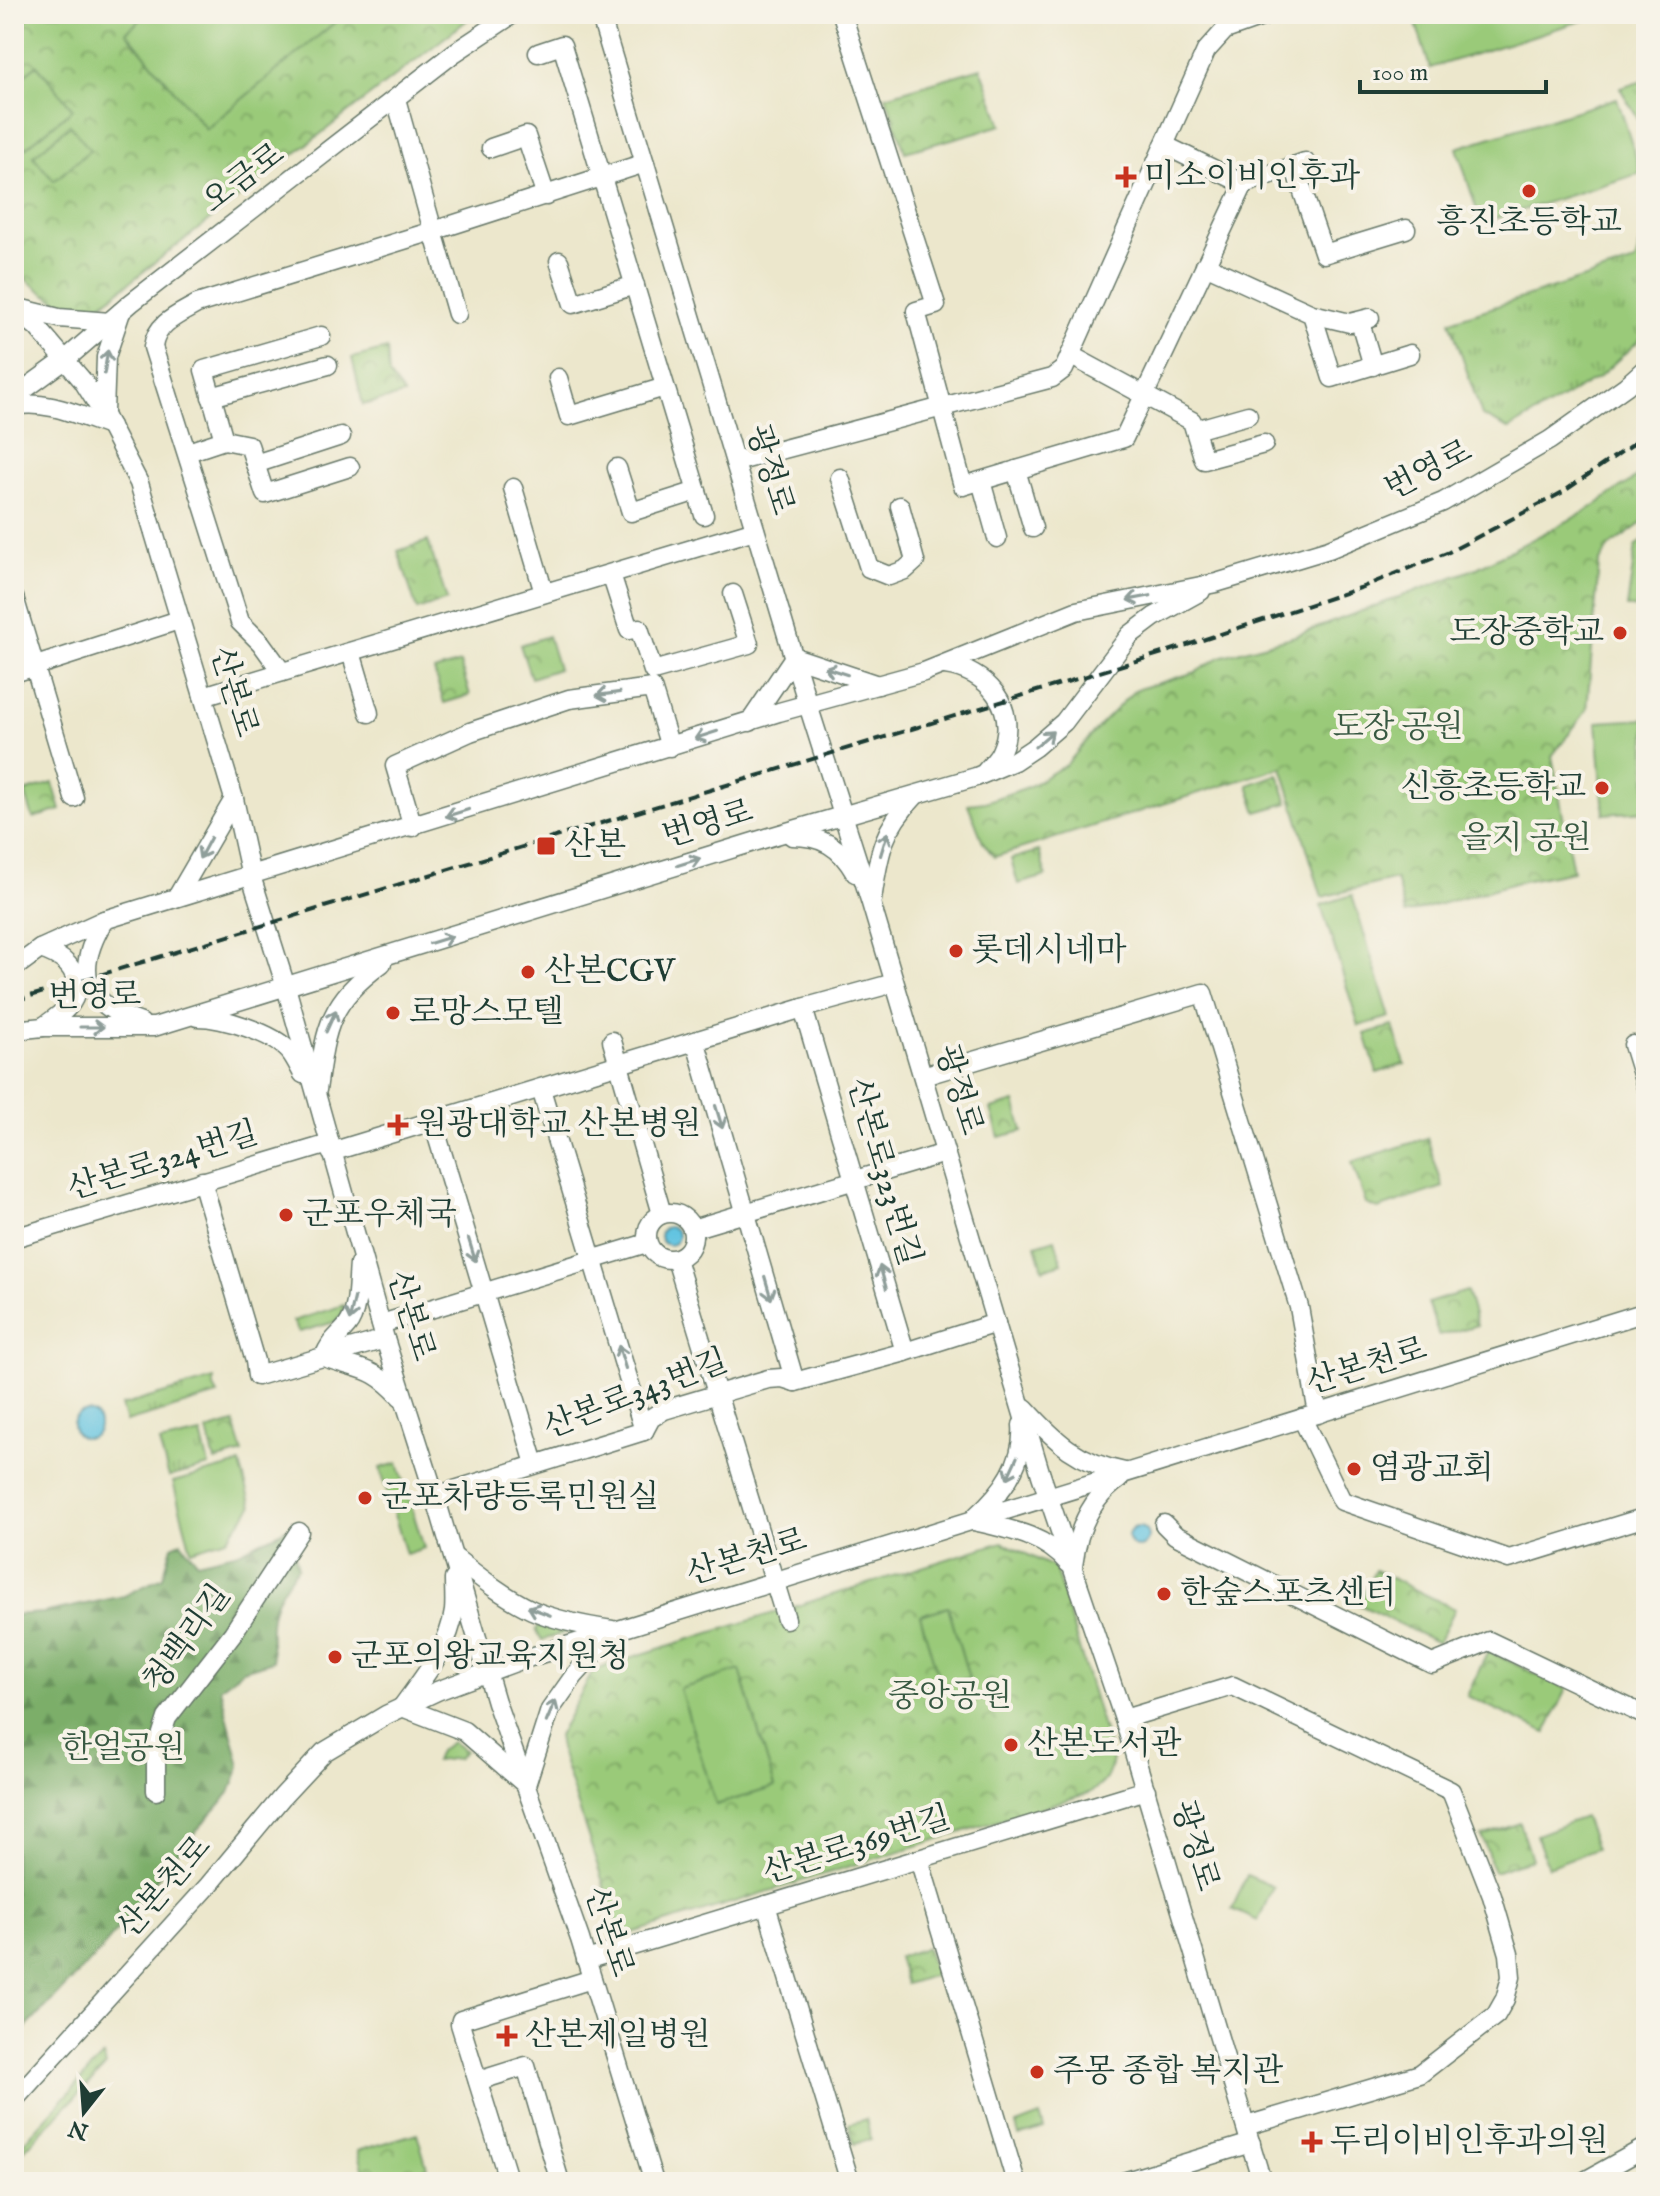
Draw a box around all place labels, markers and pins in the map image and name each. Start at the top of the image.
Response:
place label: 미소이비인후과 [1144,157,1360,198]
marker: 미소이비인후과 [1115,166,1137,188]
marker: 흥진초등학교 [1520,182,1538,200]
place label: 흥진초등학교 [1436,203,1622,244]
place label: 도장중학교 [1449,613,1604,654]
marker: 도장중학교 [1611,624,1629,642]
place label: 신흥초등학교 [1401,768,1586,809]
marker: 신흥초등학교 [1593,779,1611,797]
place label: 산본 [564,826,626,867]
marker: 산본 [535,835,557,857]
place label: 롯데시네마 [972,931,1127,972]
marker: 롯데시네마 [947,942,965,960]
place label: 산본CGV [544,952,676,993]
marker: 산본CGV [519,963,537,981]
place label: 로망스모텔 [409,993,564,1034]
marker: 로망스모텔 [384,1004,402,1022]
place label: 원광대학교 산본병원 [416,1105,701,1146]
marker: 원광대학교 산본병원 [387,1114,409,1136]
place label: 군포우체국 [302,1195,457,1236]
marker: 군포우체국 [277,1206,295,1224]
place label: 염광교회 [1370,1449,1494,1490]
marker: 염광교회 [1345,1460,1363,1478]
place label: 군포차량등록민원실 [381,1478,659,1519]
marker: 군포차량등록민원실 [356,1489,374,1507]
place label: 한숲스포츠센터 [1180,1574,1396,1615]
marker: 한숲스포츠센터 [1155,1585,1173,1603]
place label: 군포의왕교육지원청 [351,1637,629,1678]
marker: 군포의왕교육지원청 [326,1648,344,1666]
place label: 산본도서관 [1027,1725,1182,1766]
marker: 산본도서관 [1002,1736,1020,1754]
place label: 산본제일병원 [525,2016,710,2057]
marker: 산본제일병원 [496,2025,518,2047]
place label: 주몽 종합 복지관 [1053,2052,1283,2093]
marker: 주몽 종합 복지관 [1028,2063,1046,2081]
place label: 두리이비인후과의원 [1330,2122,1608,2163]
marker: 두리이비인후과의원 [1301,2131,1323,2153]

